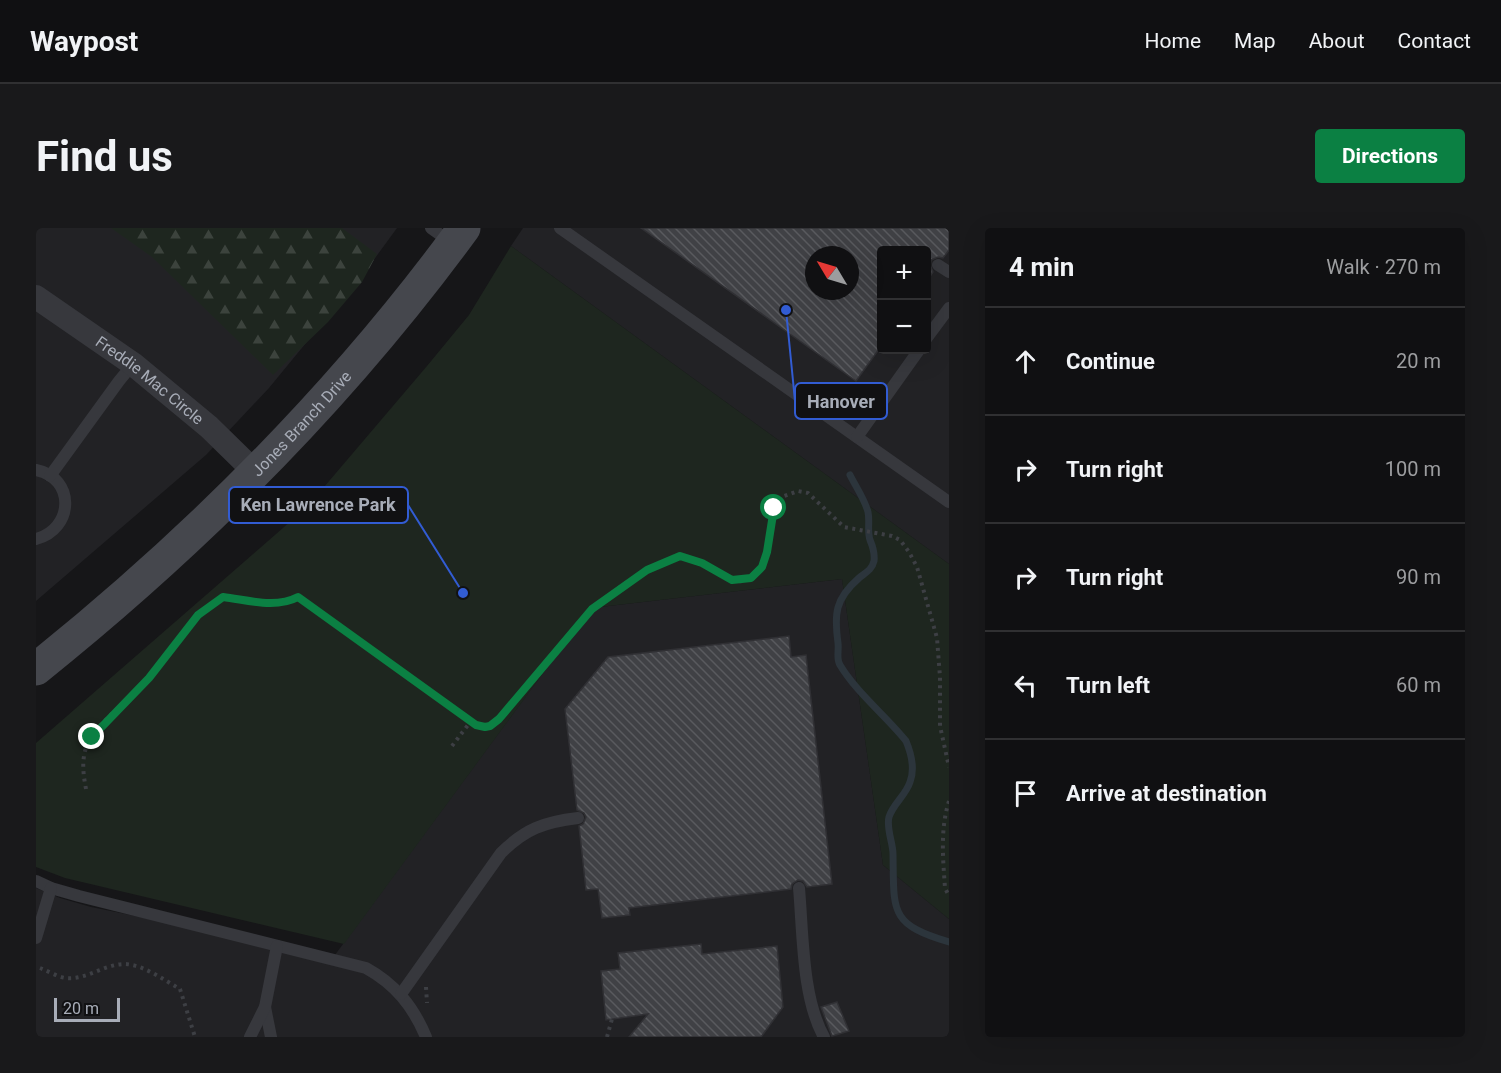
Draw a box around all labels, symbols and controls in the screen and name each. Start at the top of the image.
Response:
text: Waypost [30,25,138,58]
text: Home [1145,29,1201,53]
text: Map [1234,29,1276,53]
text: About [1309,29,1365,53]
text: Contact [1398,29,1471,53]
button: Directions [1315,129,1465,183]
text: Find us [36,132,173,181]
north arrow [805,246,859,300]
map controls [877,246,931,354]
button: + [877,246,931,300]
text: 4 min [1009,252,1074,282]
text: Walk · 270 m [1326,255,1441,279]
button: − [877,300,931,354]
street label: Freddie Mac Circle [92,332,208,428]
icon: ahead [1009,345,1042,378]
text: Continue [1066,349,1155,374]
text: 20 m [1396,349,1441,373]
street label: Jones Branch Drive [248,367,355,480]
callout: Hanover [795,383,887,419]
text: Hanover [807,391,875,412]
icon: right [1009,453,1042,486]
text: Turn right [1066,457,1163,482]
text: 100 m [1385,457,1441,481]
callout: Ken Lawrence Park [229,487,408,523]
text: Ken Lawrence Park [240,494,396,515]
route start [760,494,786,520]
icon: right [1009,561,1042,594]
text: Turn right [1066,565,1163,590]
text: 90 m [1396,565,1441,589]
icon: left [1009,669,1042,702]
text: Turn left [1066,673,1150,698]
text: 60 m [1396,673,1441,697]
route end [78,723,104,749]
icon: arrive [1009,777,1042,810]
text: Arrive at destination [1066,781,1267,806]
scale bar [54,995,120,1022]
text: 20 m [63,999,99,1018]

